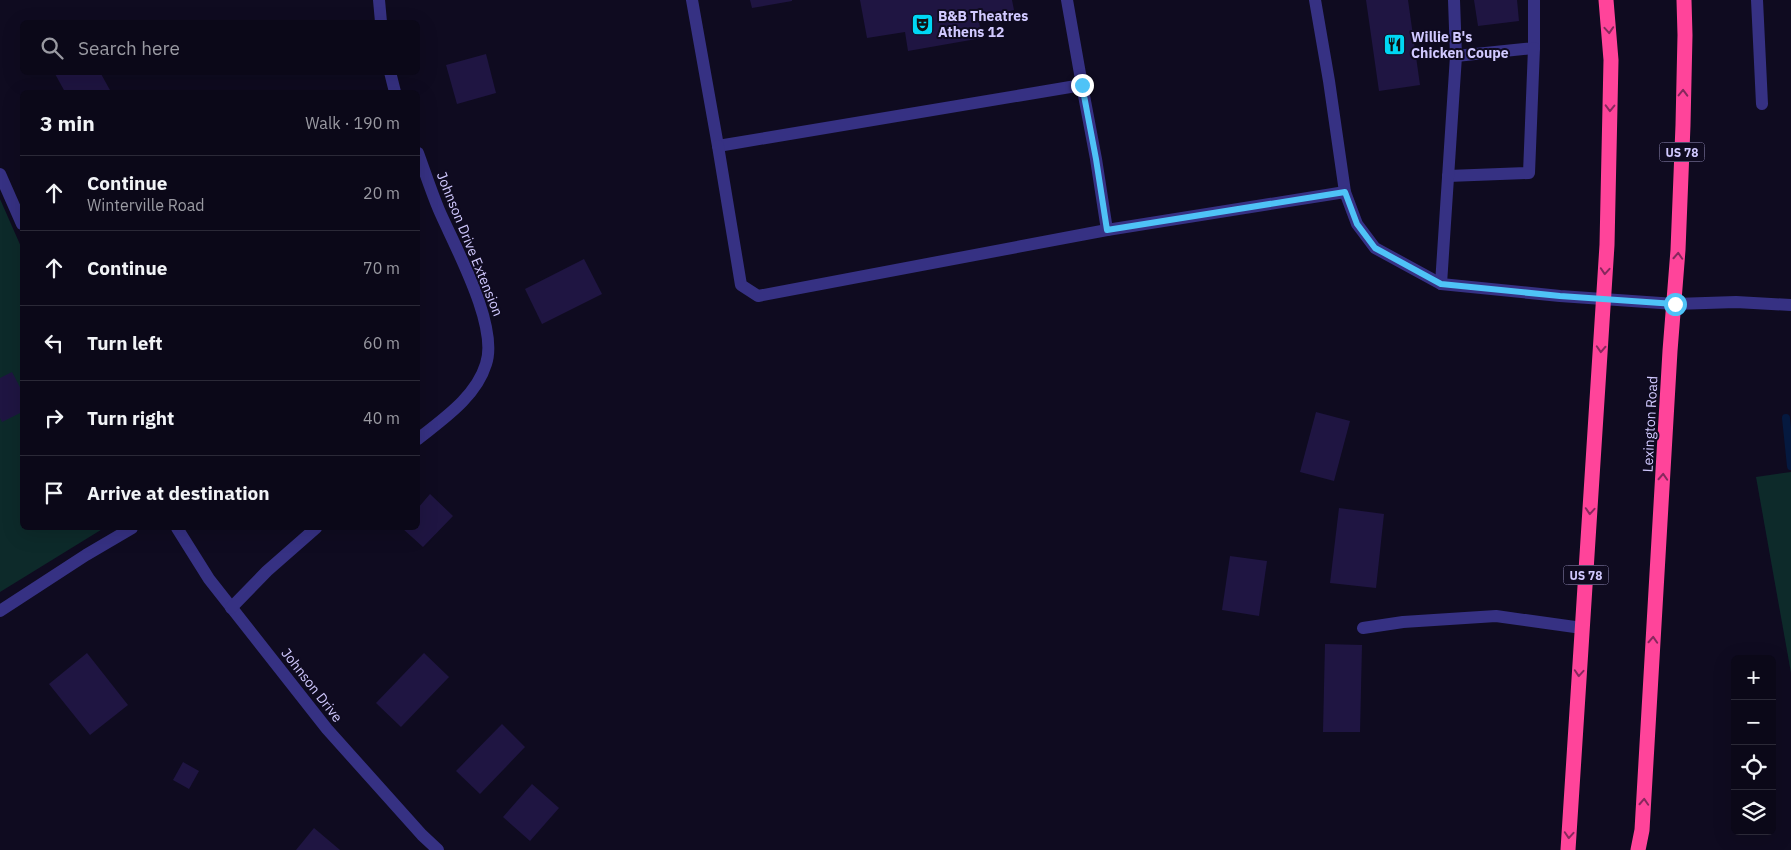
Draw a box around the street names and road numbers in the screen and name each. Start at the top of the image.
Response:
road number: US 78 [1660,142,1704,162]
street label: Johnson Drive Extension [433,169,507,319]
street label: Lexington Road [1638,375,1662,473]
road number: US 78 [1564,566,1608,584]
street label: Johnson Drive [277,644,347,726]

